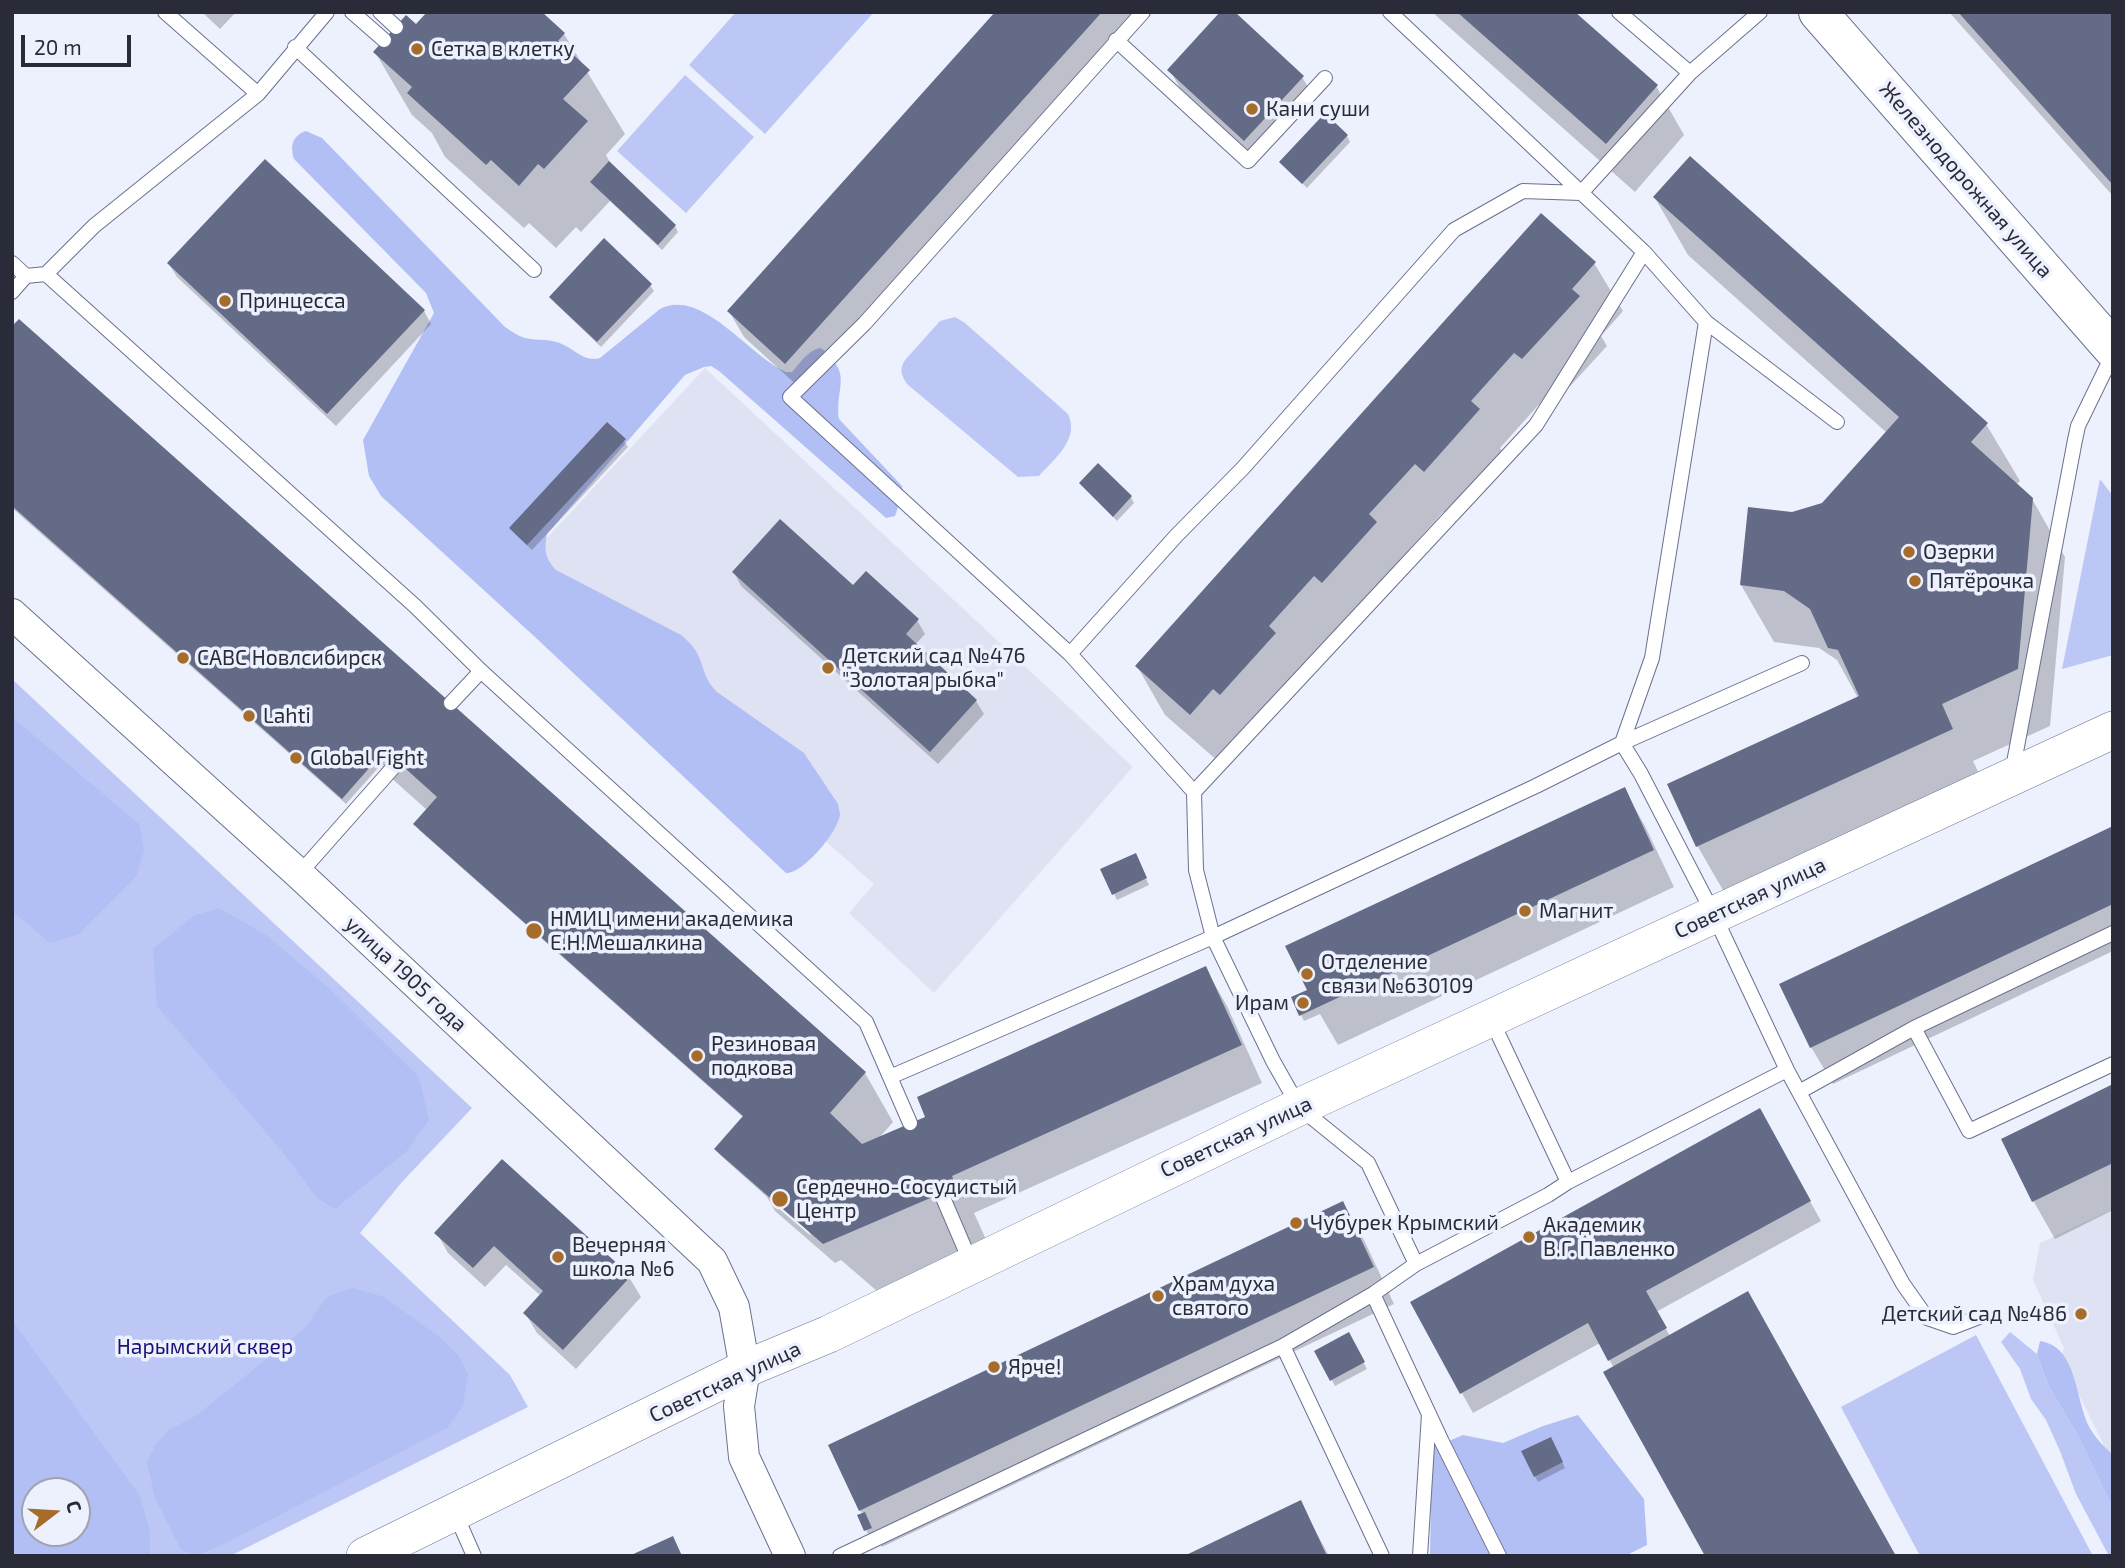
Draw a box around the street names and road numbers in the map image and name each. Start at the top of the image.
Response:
street label: Железнодорожная улица [1874,77,2058,283]
street label: Советская улица [1670,852,1830,944]
street label: улица 1905 года [340,911,472,1037]
street label: Советская улица [1156,1091,1316,1183]
street label: Советская улица [645,1336,805,1428]

